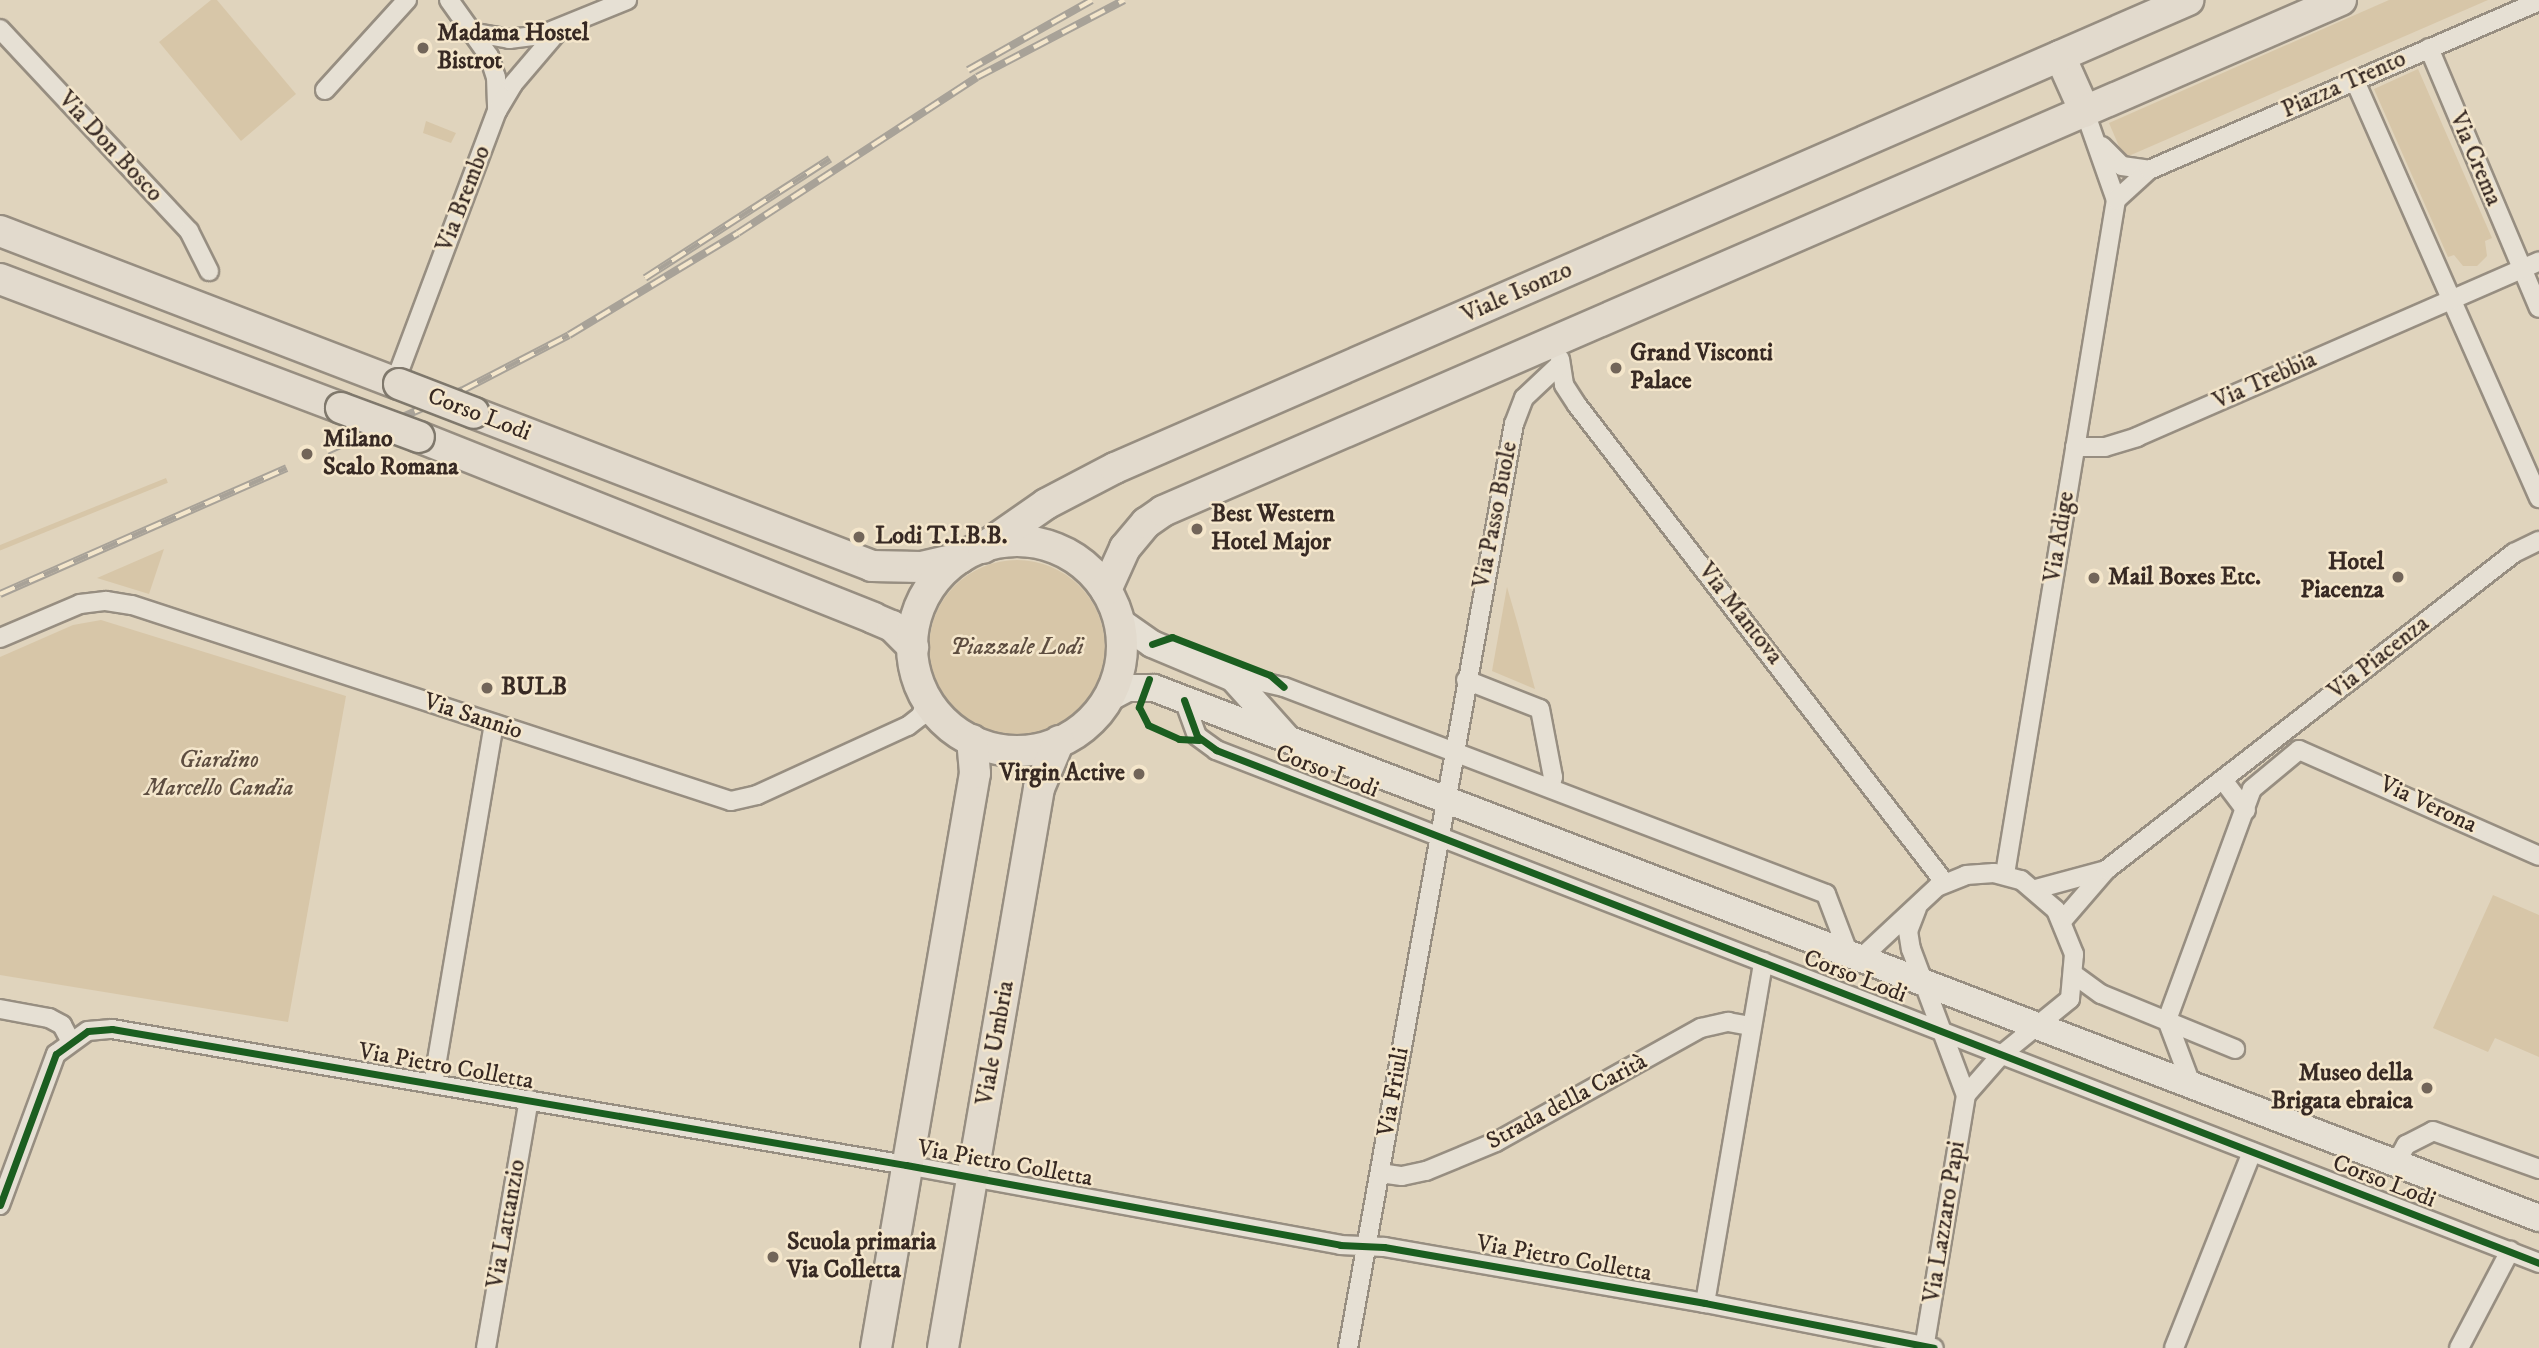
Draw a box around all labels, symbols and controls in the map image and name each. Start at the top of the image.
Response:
place label: Madama Hostel Bistrot [437,20,589,76]
marker: Madama Hostel Bistrot [415,40,431,56]
street label: Piazza Trento [2277,45,2411,125]
street label: Via Don Bosco [52,86,168,208]
street label: Via Crema [2442,108,2508,210]
street label: Via Brembo [431,142,497,256]
street label: Viale Isonzo [1457,256,1577,330]
place label: Grand Visconti Palace [1630,340,1773,396]
street label: Via Trebbia [2209,345,2321,417]
marker: Grand Visconti Palace [1608,360,1624,376]
street label: Corso Lodi [423,382,535,448]
place label: Milano Scalo Romana [323,426,459,482]
street label: Via Passo Buole [1468,439,1524,591]
marker: Milano Scalo Romana [297,444,317,464]
street label: Via Adige [2039,490,2081,584]
place label: Best Western Hotel Major [1211,501,1335,557]
marker: Best Western Hotel Major [1189,521,1205,537]
place label: Lodi T.I.B.B. [875,523,1007,551]
marker: Lodi T.I.B.B. [849,527,869,547]
place label: Hotel Piacenza [2300,549,2384,605]
street label: Via Mantova [1691,557,1789,671]
place label: Mail Boxes Etc. [2108,564,2261,592]
marker: Hotel Piacenza [2390,569,2406,585]
marker: Mail Boxes Etc. [2086,570,2102,586]
street label: Via Piacenza [2323,610,2435,706]
park label: Piazzale Lodi [950,634,1084,662]
place label: BULB [501,674,567,702]
marker: BULB [479,680,495,696]
street label: Via Sannio [420,688,526,746]
street label: Corso Lodi [1271,739,1383,805]
park label: Giardino Marcello Candia [144,747,294,803]
place label: Virgin Active [999,760,1125,788]
marker: Virgin Active [1131,766,1147,782]
street label: Via Verona [2375,770,2481,840]
street label: Corso Lodi [1799,944,1911,1010]
street label: Viale Umbria [971,978,1021,1108]
street label: Via Pietro Colletta [356,1037,536,1097]
street label: Via Friuli [1372,1045,1416,1139]
street label: Strada della Carità [1482,1048,1652,1156]
place label: Museo della Brigata ebraica [2271,1060,2413,1116]
marker: Museo della Brigata ebraica [2419,1080,2435,1096]
street label: Via Pietro Colletta [915,1134,1095,1194]
street label: Via Lazzaro Papi [1918,1139,1972,1305]
street label: Corso Lodi [2328,1149,2440,1215]
street label: Via Lattanzio [481,1157,533,1291]
place label: Scuola primaria Via Colletta [787,1229,936,1285]
street label: Via Pietro Colletta [1474,1229,1654,1289]
marker: Scuola primaria Via Colletta [765,1249,781,1265]

